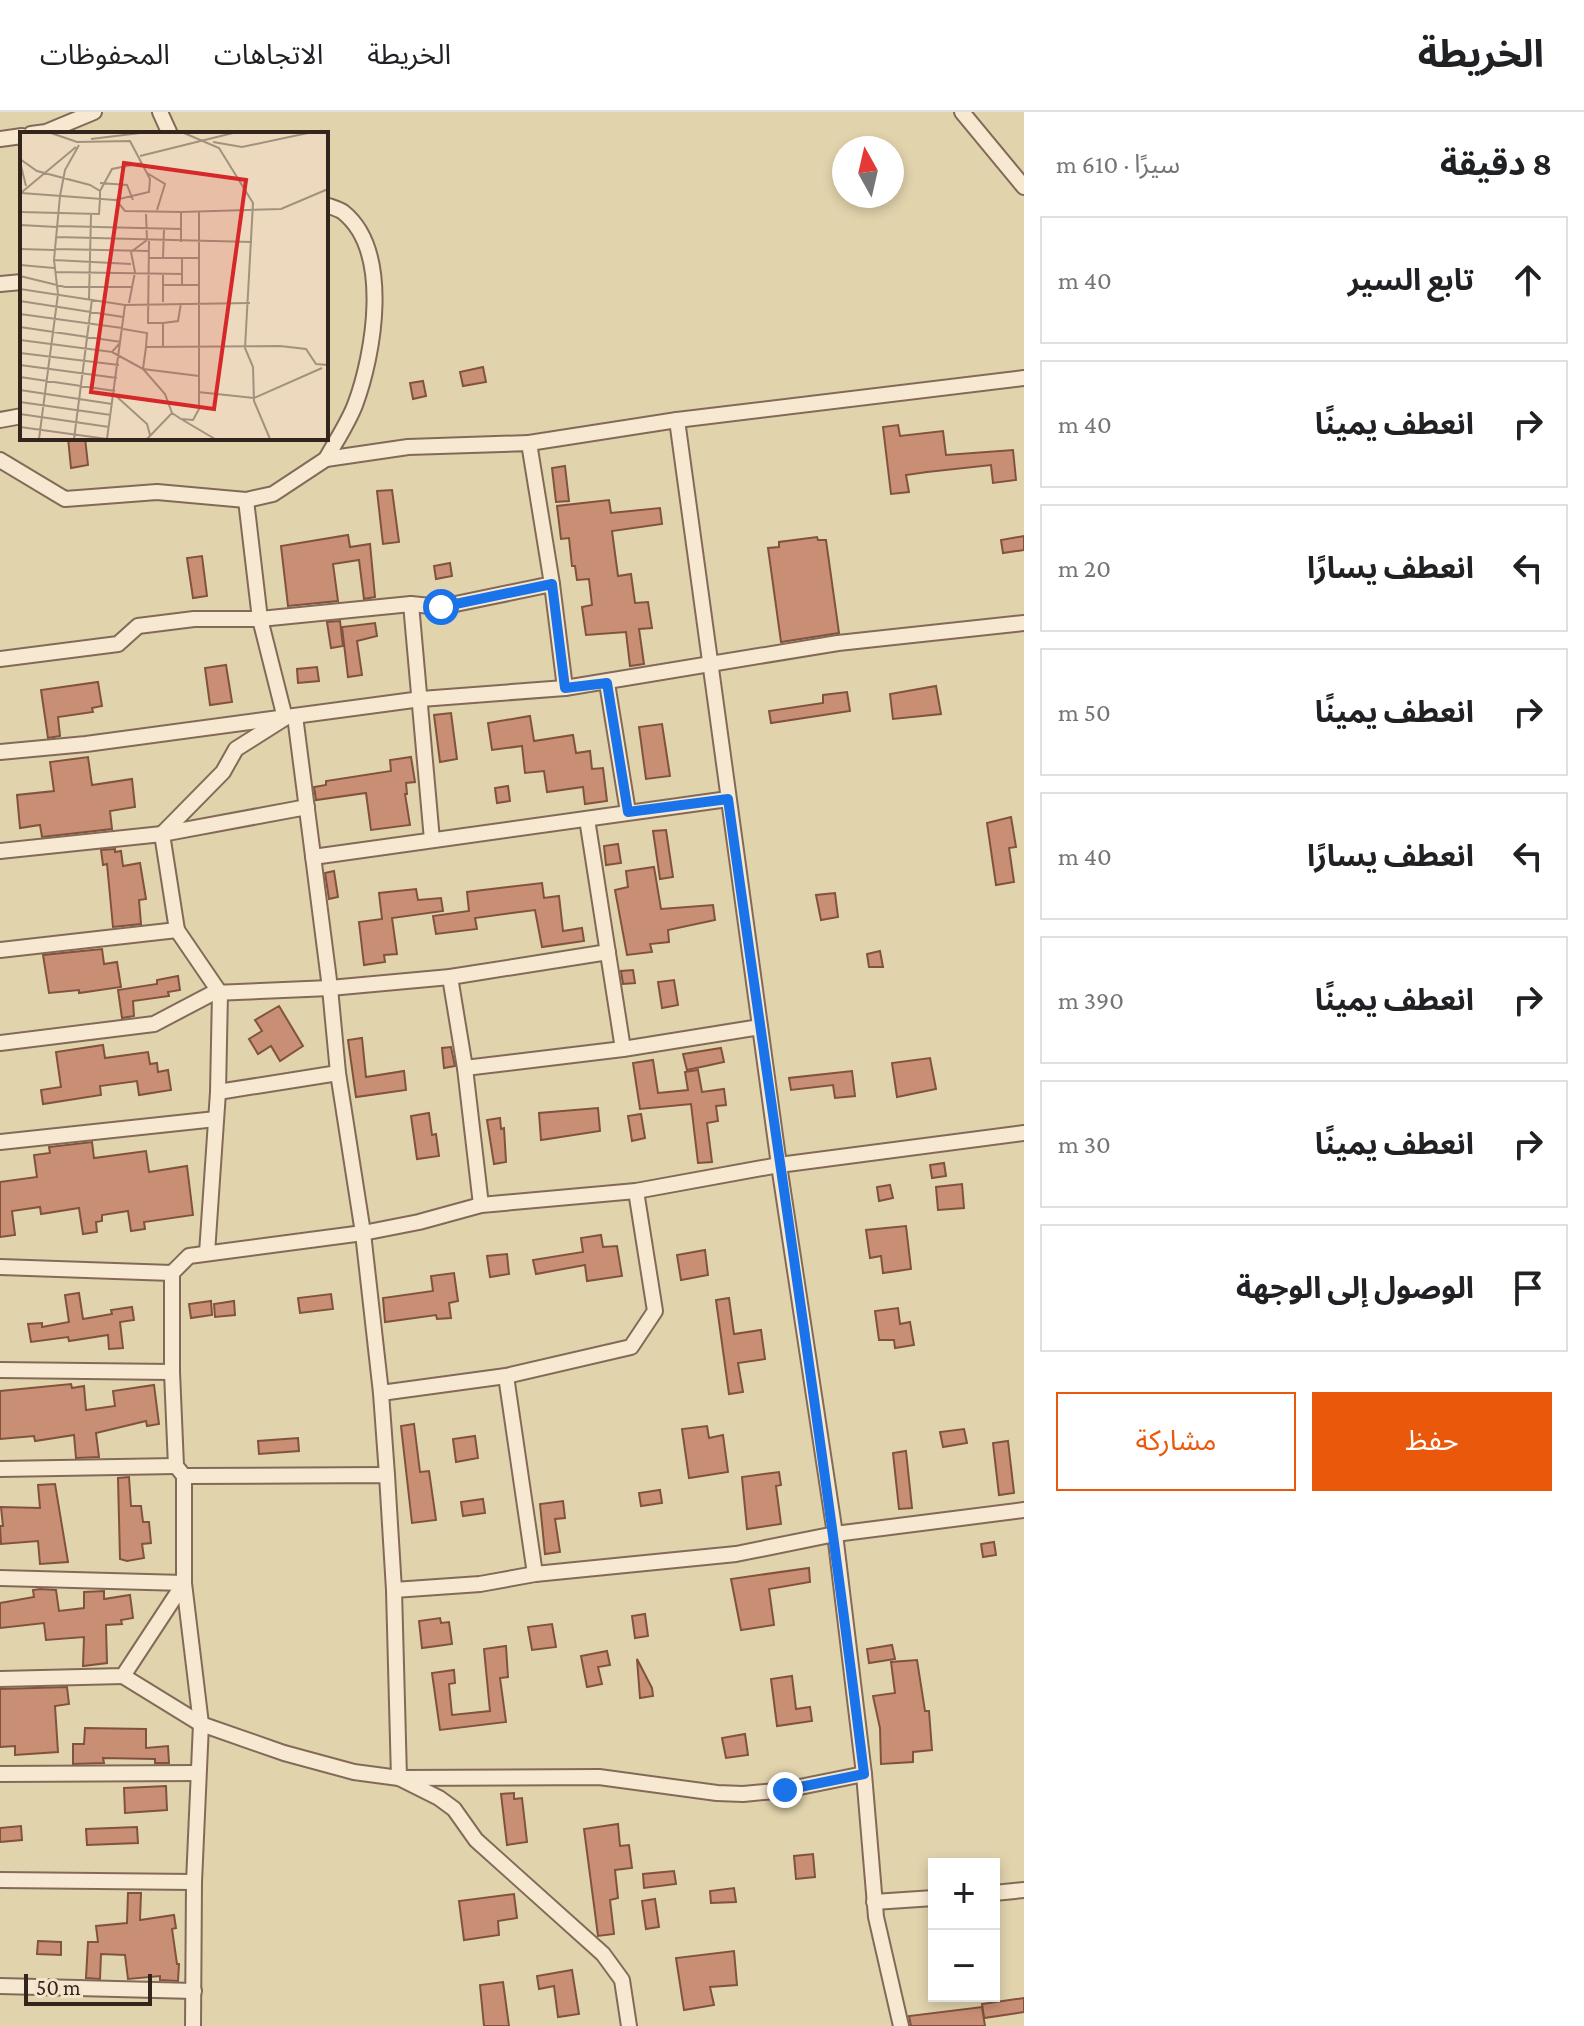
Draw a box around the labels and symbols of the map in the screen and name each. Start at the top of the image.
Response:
inset map [20,132,328,440]
north arrow [832,136,904,208]
route start [423,589,459,625]
route end [767,1772,803,1808]
scale bar [24,1970,152,2006]

